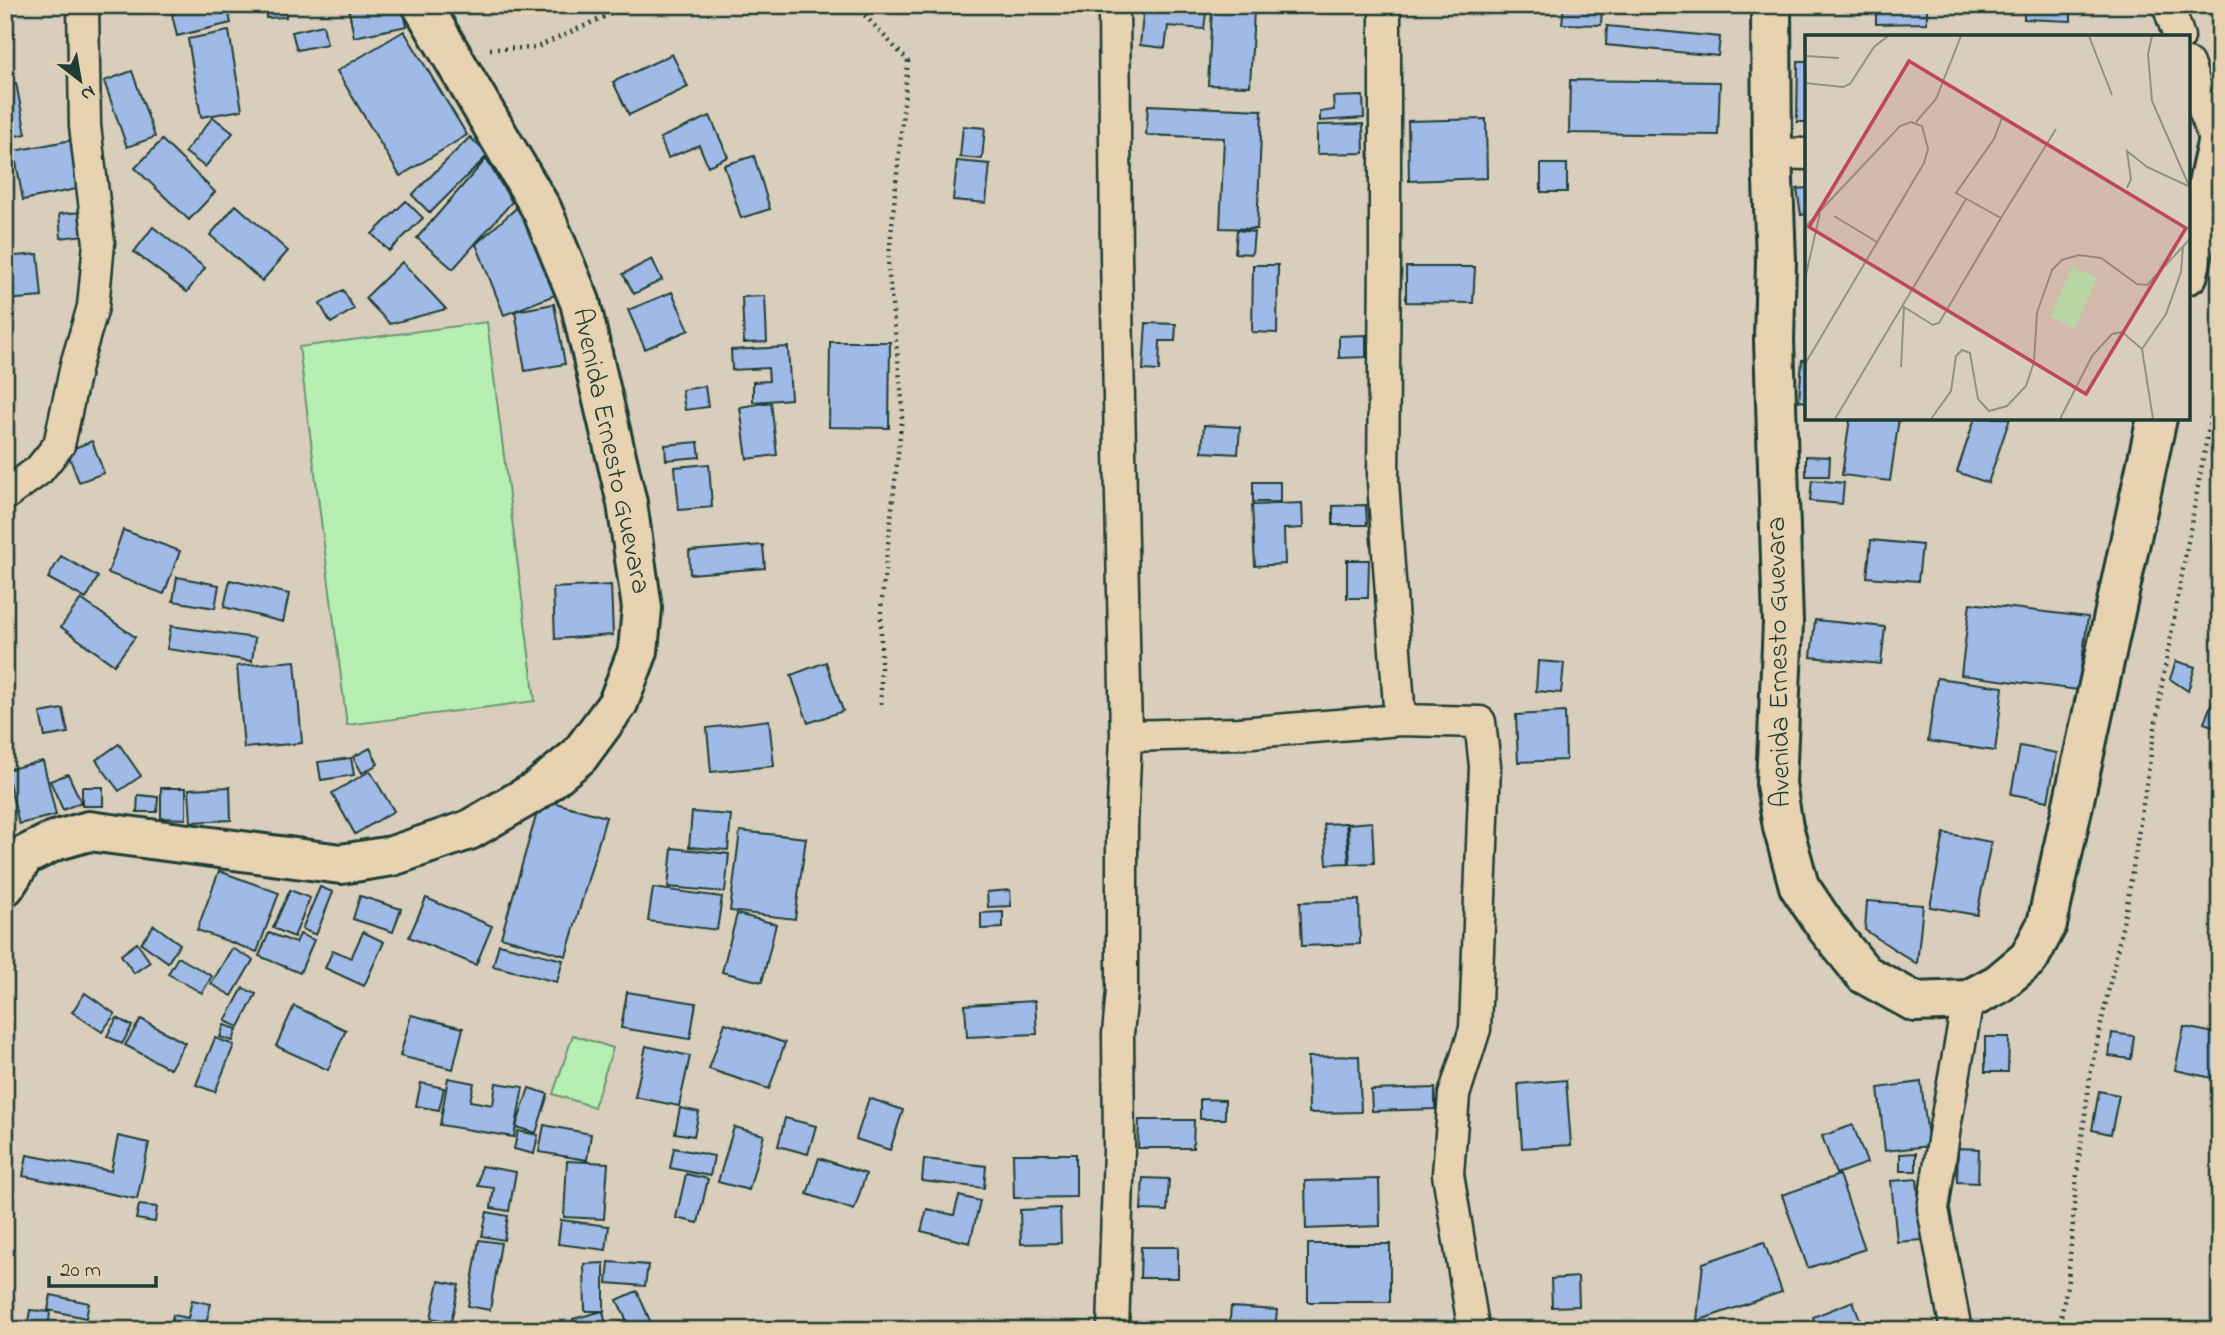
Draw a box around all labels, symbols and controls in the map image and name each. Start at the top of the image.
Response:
inset map [1805,35,2190,420]
north arrow [46,46,116,116]
text: N [75,78,100,107]
street label: Avenida Ernesto Guevara [560,304,660,598]
street label: Avenida Ernesto Guevara [1757,516,1803,808]
scale bar [49,1244,156,1288]
text: 20 m [60,1256,101,1286]

